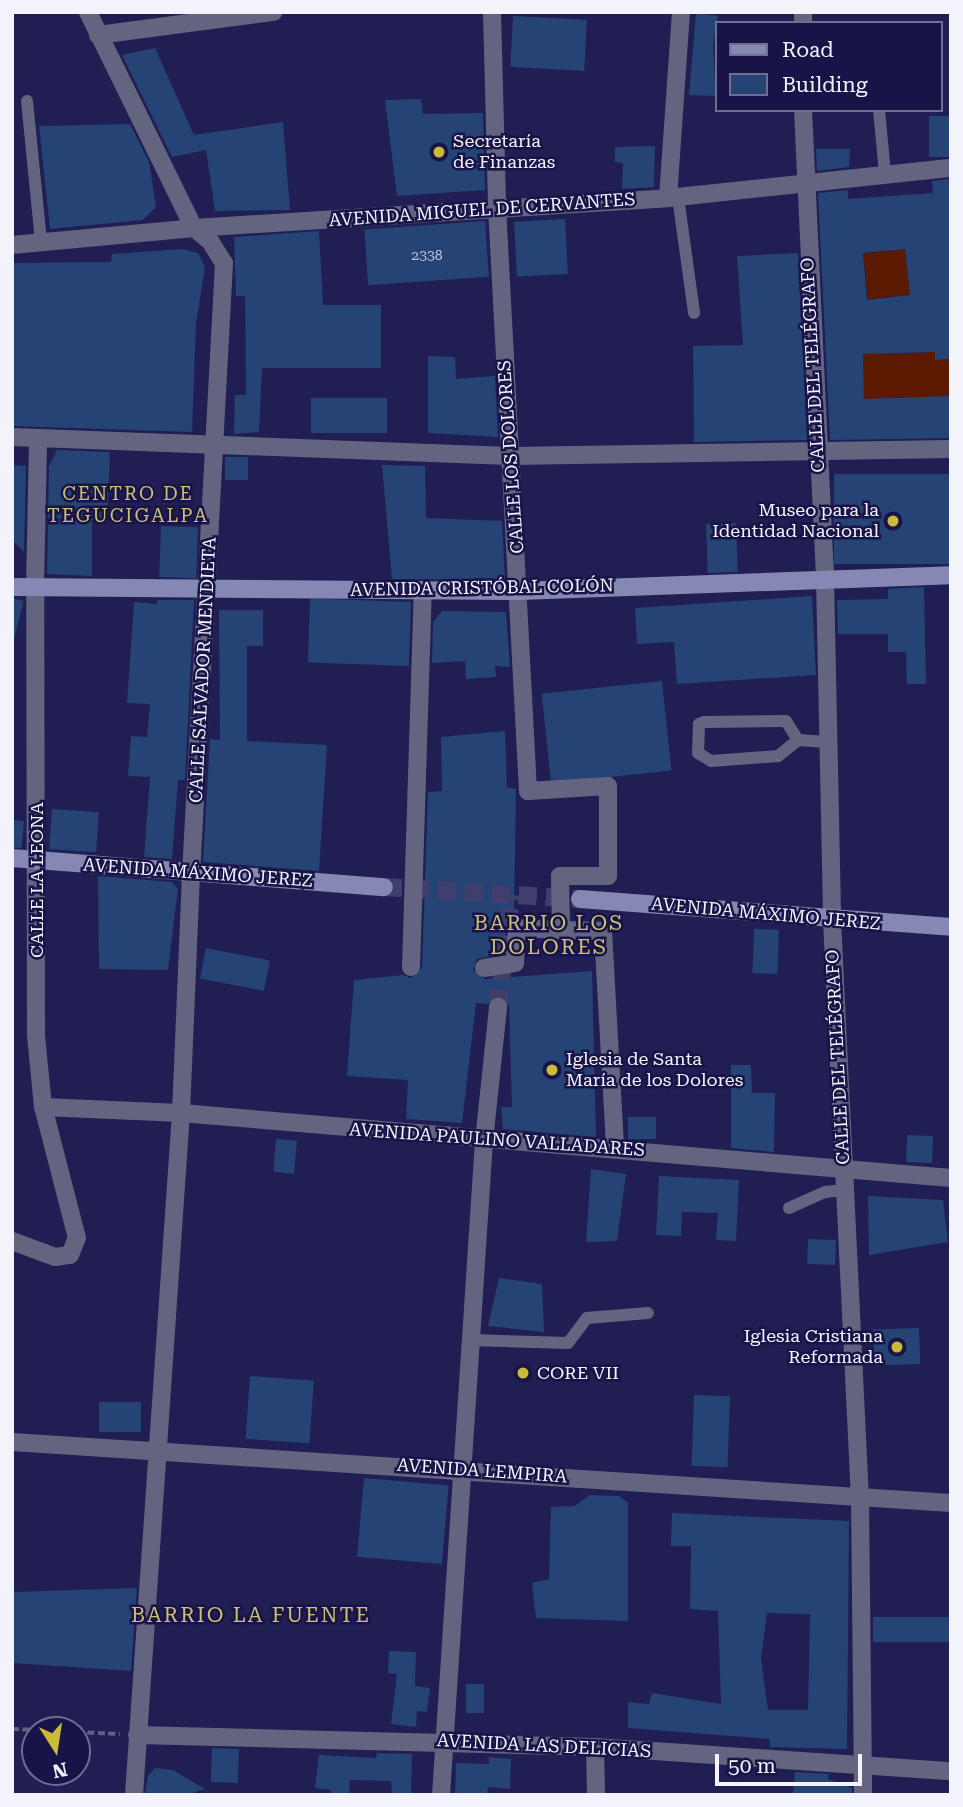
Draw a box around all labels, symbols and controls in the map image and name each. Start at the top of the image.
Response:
legend [715,21,942,112]
text: Road [782,38,834,62]
text: Building [782,73,868,97]
place label: Secretaría de Finanzas [453,131,555,174]
marker: Secretaría de Finanzas [431,144,447,160]
street label: AVENIDA MIGUEL DE CERVANTES [328,189,636,231]
house number: 2338 [411,247,443,263]
street label: CALLE DEL TELÉGRAFO [797,257,829,473]
street label: CALLE LOS DOLORES [493,359,529,555]
district label: CENTRO DE TEGUCIGALPA [48,483,208,527]
place label: Museo para la Identidad Nacional [712,500,879,542]
marker: Museo para la Identidad Nacional [885,513,901,529]
street label: CALLE SALVADOR MENDIETA [185,536,221,804]
street label: AVENIDA CRISTÓBAL COLÓN [350,575,614,601]
street label: CALLE LA LEONA [26,802,48,958]
street label: AVENIDA MÁXIMO JEREZ [82,854,314,892]
street label: AVENIDA MÁXIMO JEREZ [650,893,882,935]
district label: BARRIO LOS DOLORES [475,910,623,960]
street label: CALLE DEL TELÉGRAFO [822,949,854,1165]
place label: Iglesia de Santa María de los Dolores [566,1049,743,1092]
marker: Iglesia de Santa María de los Dolores [544,1062,560,1078]
street label: AVENIDA PAULINO VALLADARES [348,1119,646,1161]
place label: Iglesia Cristiana Reformada [744,1326,883,1368]
marker: Iglesia Cristiana Reformada [889,1339,905,1355]
place label: CORE VII [537,1362,619,1384]
marker: CORE VII [515,1365,531,1381]
street label: AVENIDA LEMPIRA [396,1454,568,1488]
district label: BARRIO LA FUENTE [133,1602,369,1628]
north arrow [21,1716,91,1786]
street label: AVENIDA LAS DELICIAS [436,1730,652,1762]
scale bar [718,1741,865,1785]
text: 50 m [728,1754,776,1778]
text: N [51,1757,70,1783]

